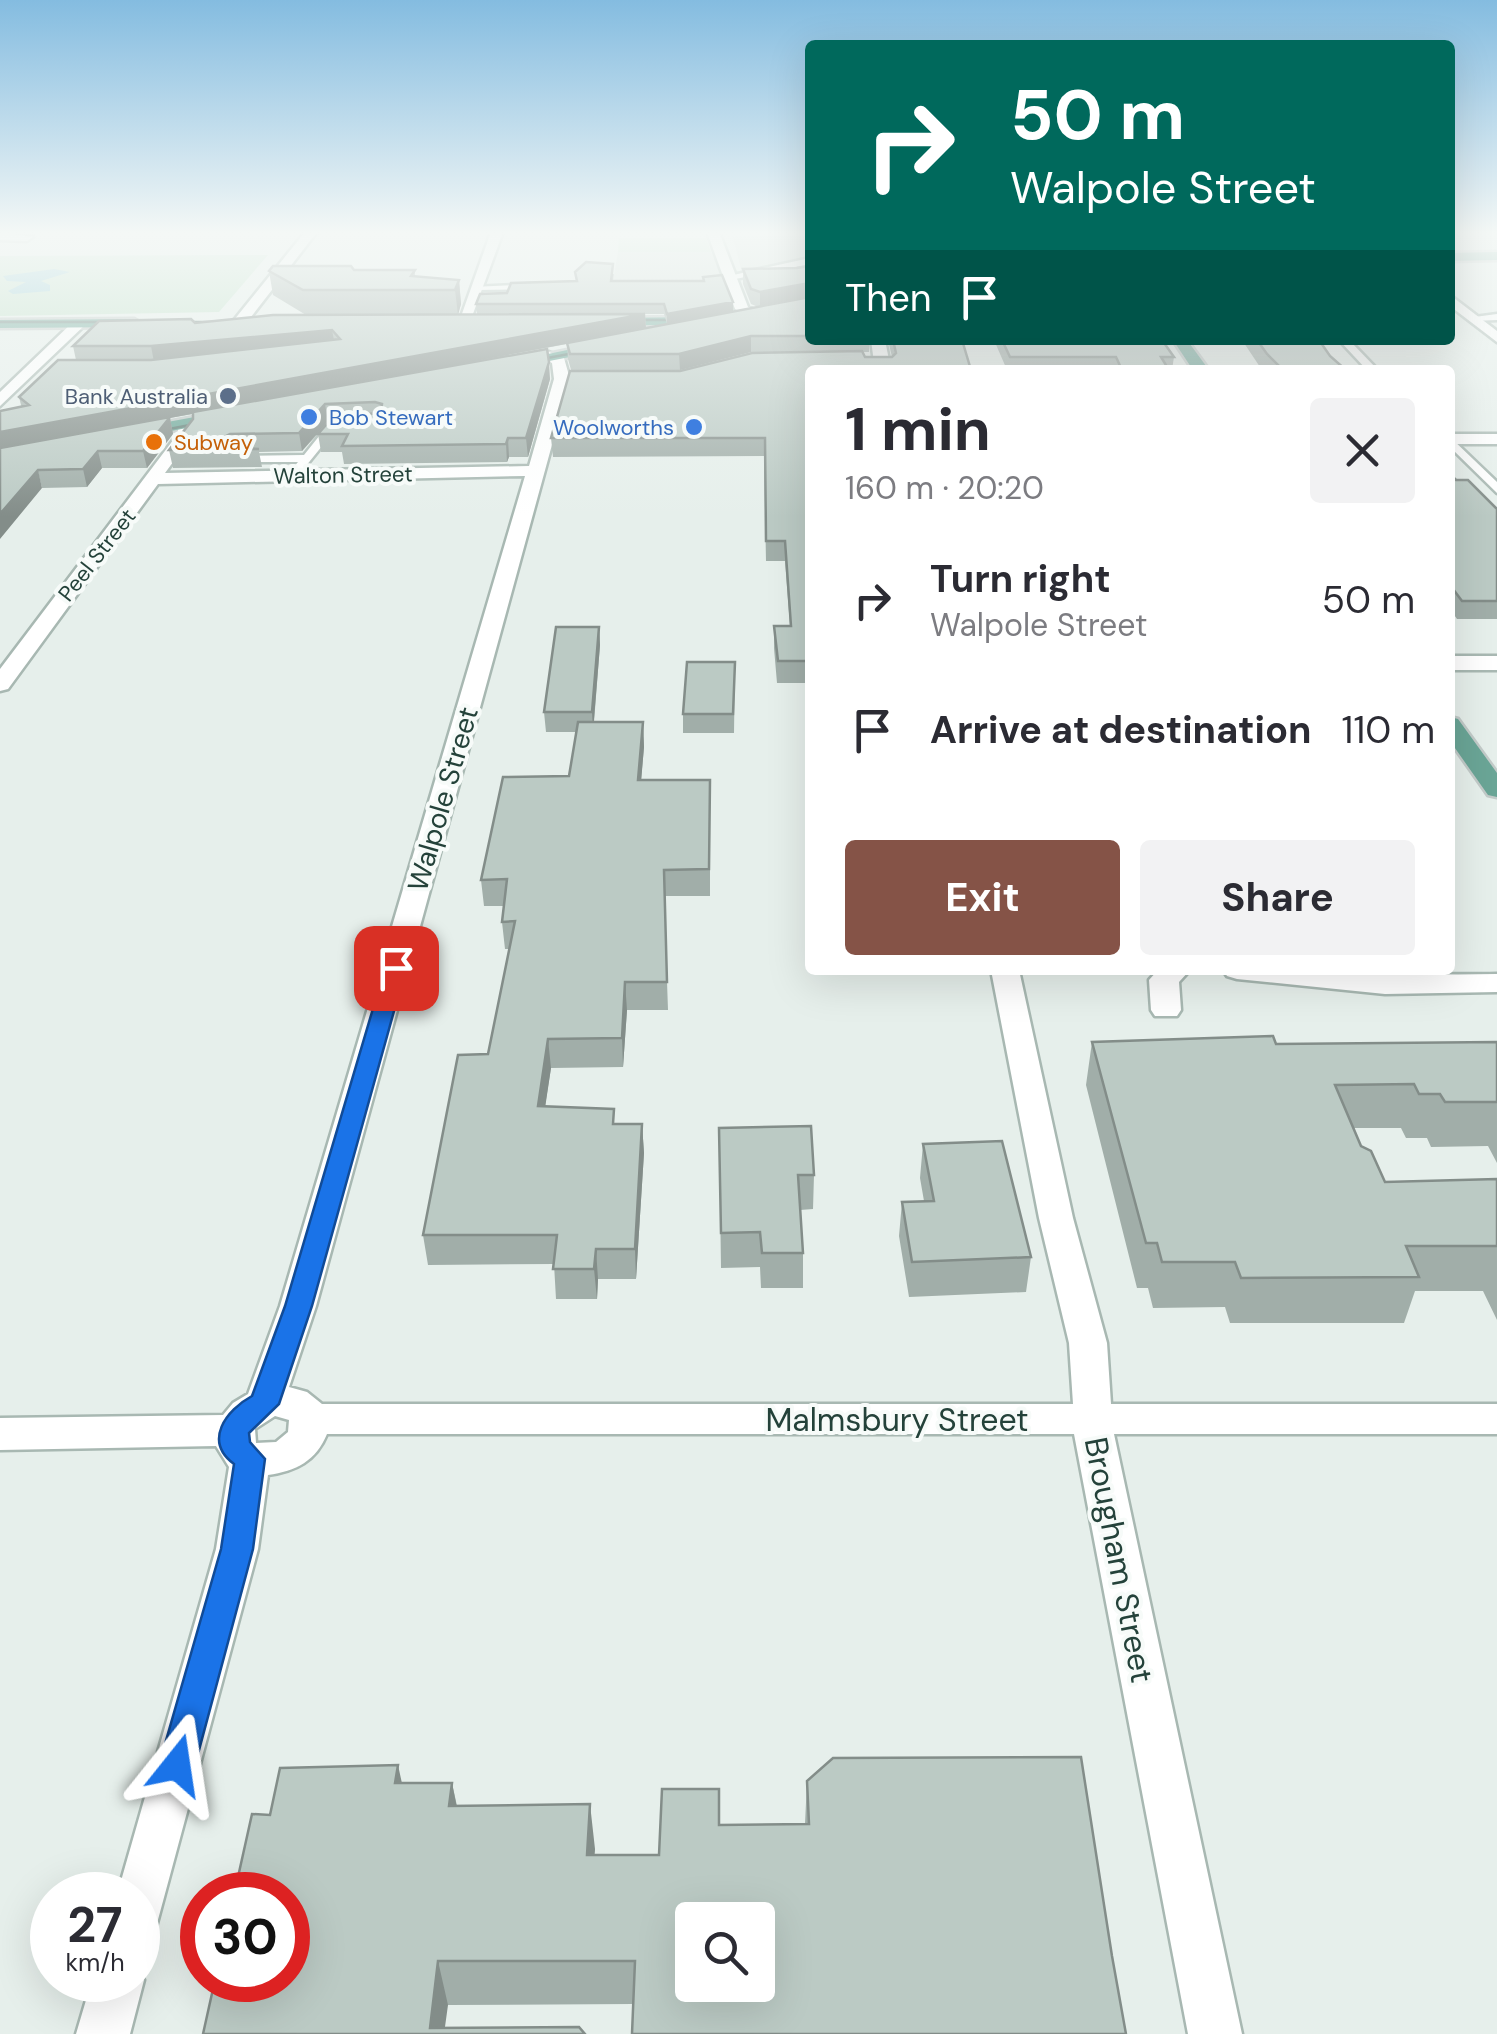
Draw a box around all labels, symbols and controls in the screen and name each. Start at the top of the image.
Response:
text: 50 m [1010,70,1185,161]
icon: right [845,80,975,210]
text: Walpole Street [1010,158,1316,217]
icon: arrive [952,270,1007,325]
text: Then [845,273,932,323]
place label: Bank Australia [65,382,208,411]
marker: Bank Australia [217,385,239,407]
text: 1 min [845,390,991,469]
button: close [1310,398,1415,503]
place label: Bob Stewart [329,403,453,432]
marker: Bob Stewart [298,406,320,428]
place label: Woolworths [553,413,674,442]
marker: Woolworths [683,416,705,438]
place label: Subway [174,428,253,457]
marker: Subway [143,431,165,453]
street label: Walton Street [273,459,413,491]
text: 160 m · 20:20 [845,467,1044,509]
street label: Peel Street [52,503,142,607]
text: Turn right [930,554,1111,604]
icon: right [845,573,900,628]
text: 50 m [1322,575,1415,625]
text: Walpole Street [930,604,1147,646]
street label: Walpole Street [399,702,487,896]
icon: arrive [845,703,900,758]
text: Arrive at destination [930,705,1312,755]
text: 110 m [1342,705,1435,755]
button: Exit [845,840,1120,955]
button: Share [1140,840,1415,955]
pin [354,926,439,1011]
icon: arrive [369,941,424,996]
street label: Malmsbury Street [765,1399,1029,1441]
street label: Brougham Street [1075,1434,1163,1686]
position arrow [125,1713,229,1817]
speed limit sign: 30 [180,1872,310,2002]
text: 27 [67,1892,123,1958]
map controls [675,1902,775,2002]
button: search [675,1902,775,2002]
text: km/h [65,1946,125,1979]

